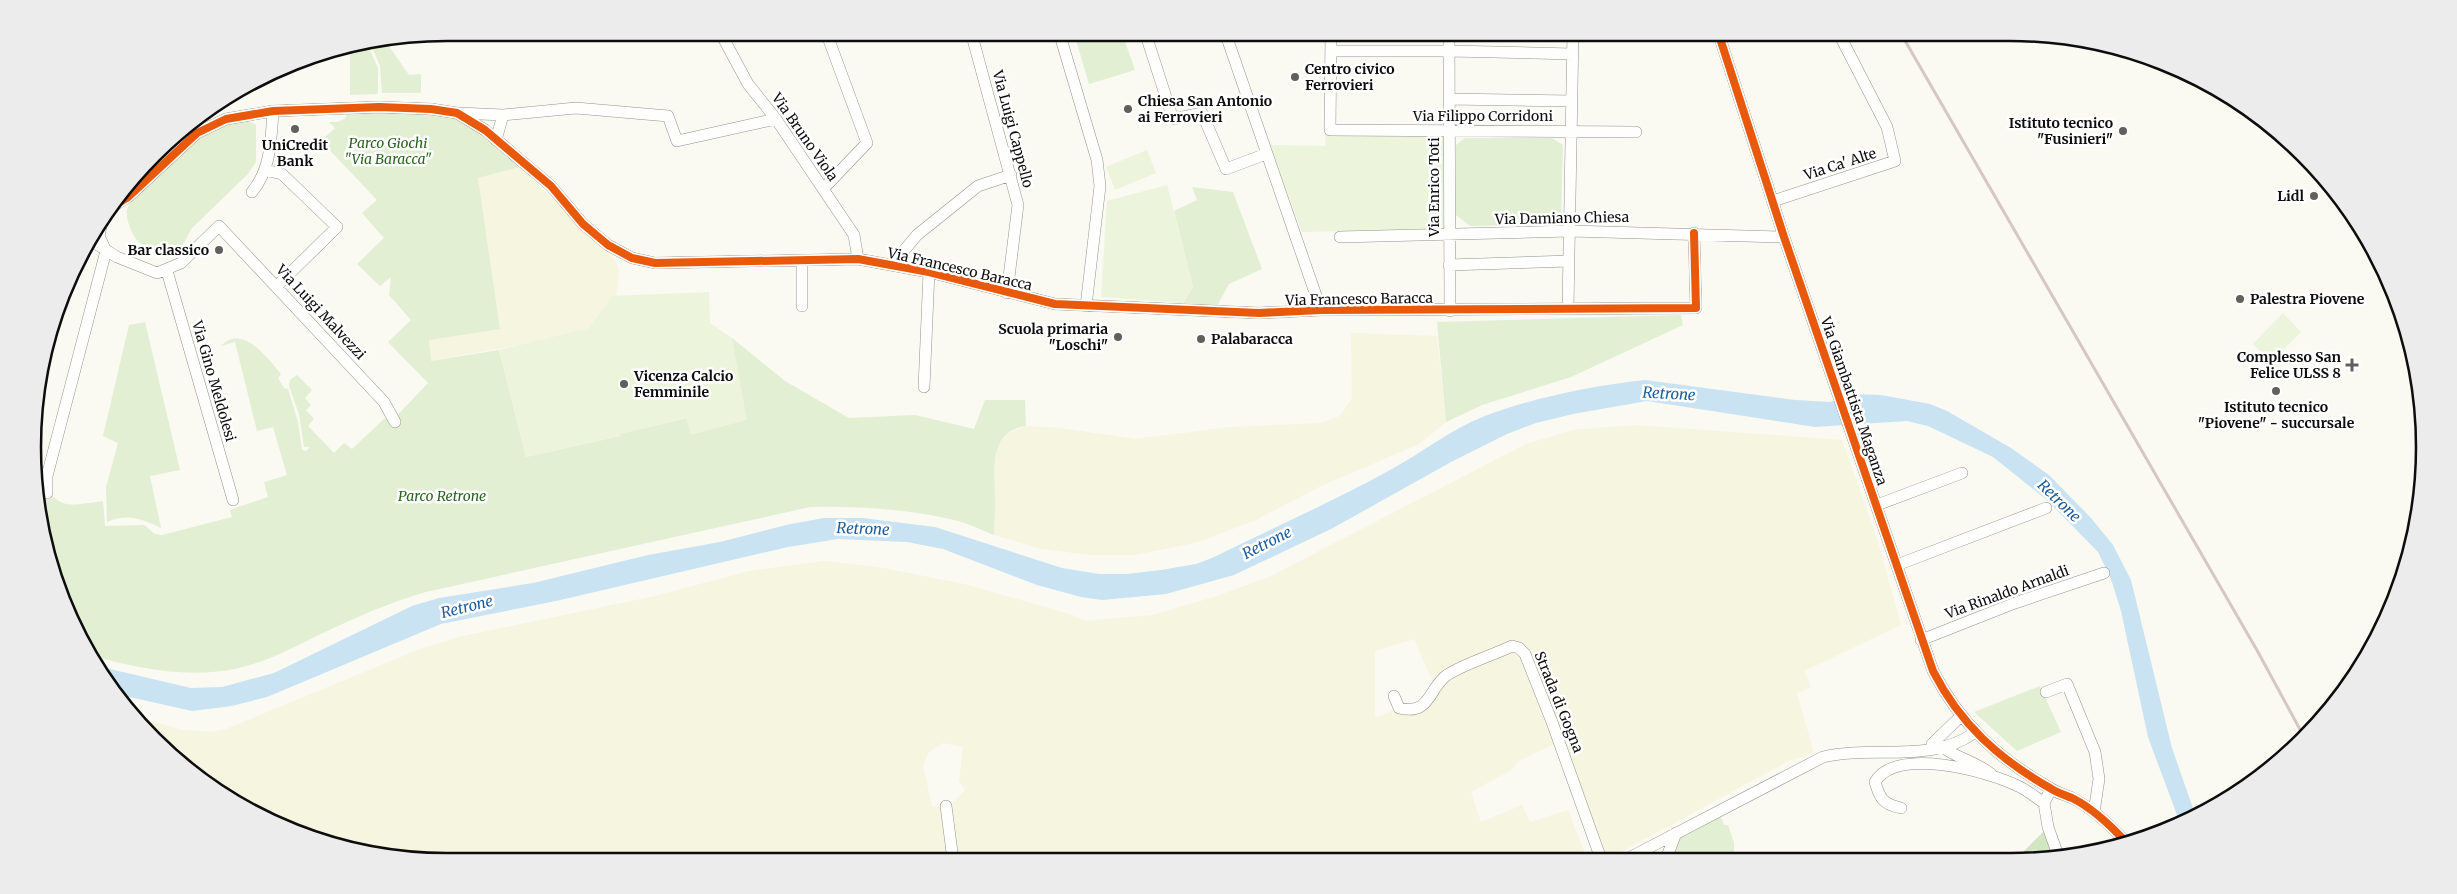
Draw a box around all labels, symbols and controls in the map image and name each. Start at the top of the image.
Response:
place label: Centro civico Ferrovieri [1305,60,1395,94]
street label: Via Luigi Cappello [988,67,1037,190]
marker: Centro civico Ferrovieri [1289,71,1301,83]
street label: Via Bruno Viola [767,89,842,185]
place label: Chiesa San Antonio ai Ferrovieri [1138,92,1272,126]
marker: Chiesa San Antonio ai Ferrovieri [1122,103,1134,115]
street label: Via Filippo Corridoni [1412,107,1553,125]
place label: Istituto tecnico "Fusinieri" [2009,114,2113,148]
marker: UniCredit Bank [289,123,301,135]
marker: Istituto tecnico "Fusinieri" [2117,125,2129,137]
park label: Parco Giochi "Via Baracca" [344,134,432,168]
place label: UniCredit Bank [262,136,328,170]
street label: Via Enrico Toti [1425,137,1443,238]
street label: Via Ca' Alte [1801,144,1878,184]
place label: Lidl [2277,187,2304,205]
marker: Lidl [2308,190,2320,202]
street label: Via Damiano Chiesa [1494,208,1630,228]
place label: Bar classico [127,241,209,259]
street label: Via Francesco Baracca [885,243,1035,295]
marker: Bar classico [213,244,225,256]
street label: Via Luigi Malvezzi [272,260,370,364]
street label: Via Francesco Baracca [1284,289,1434,309]
place label: Palestra Piovene [2250,290,2365,308]
marker: Palestra Piovene [2234,293,2246,305]
street label: Via Giambattista Maganza [1816,313,1892,488]
street label: Via Gino Meldolesi [188,318,240,444]
place label: Scuola primaria "Loschi" [998,320,1108,354]
place label: Palabaracca [1211,330,1293,348]
marker: Scuola primaria "Loschi" [1112,331,1124,343]
marker: Palabaracca [1195,333,1207,345]
place label: Complesso San Felice ULSS 8 [2237,348,2341,382]
marker: Complesso San Felice ULSS 8 [2345,358,2359,372]
place label: Vicenza Calcio Femminile [633,367,733,401]
marker: Vicenza Calcio Femminile [618,378,630,390]
water label: Retrone [1642,383,1696,404]
marker: Istituto tecnico "Piovene" - succursale [2270,385,2282,397]
place label: Istituto tecnico "Piovene" - succursale [2198,398,2355,432]
water label: Retrone [2034,475,2085,526]
park label: Parco Retrone [398,487,486,505]
water label: Retrone [836,518,890,539]
water label: Retrone [1239,522,1295,563]
street label: Via Rinaldo Arnaldi [1942,561,2072,623]
water label: Retrone [439,591,495,622]
street label: Strada di Gogna [1531,649,1588,756]

